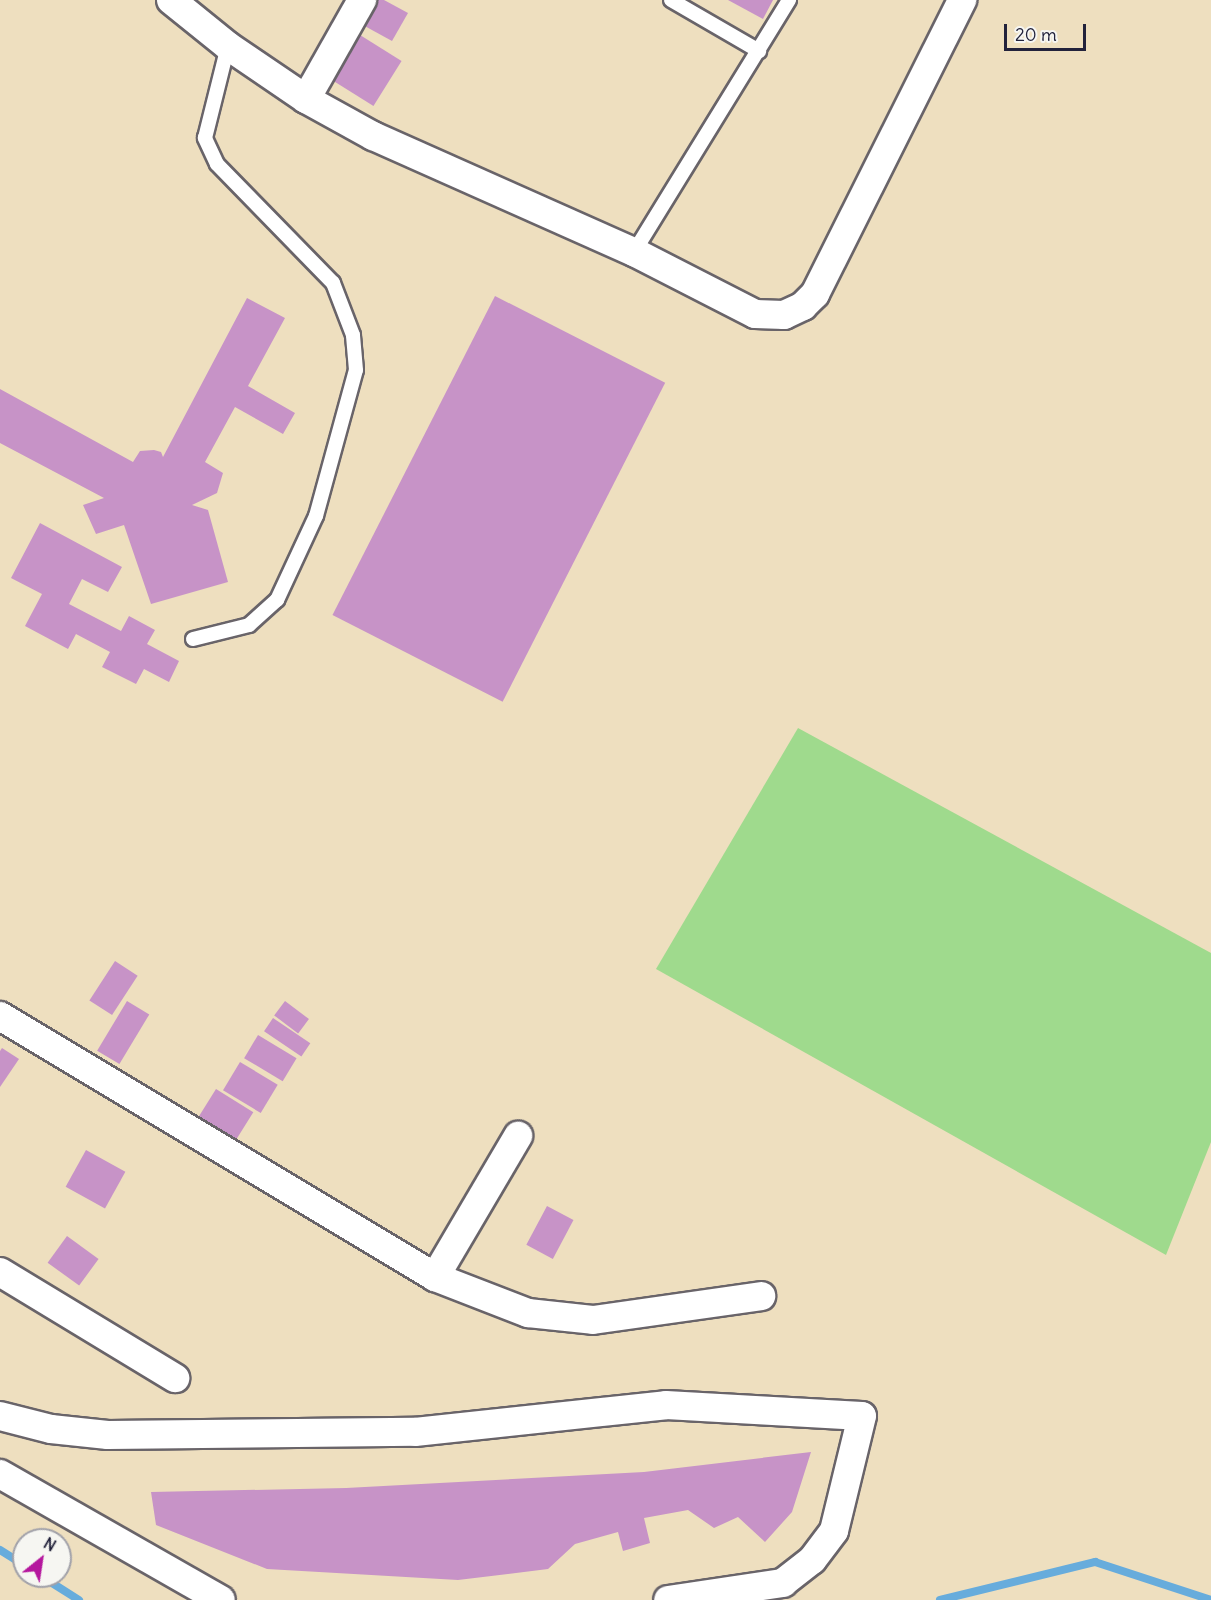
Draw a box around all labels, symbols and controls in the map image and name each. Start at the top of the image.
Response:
scale bar [1007,12,1090,50]
text: 20 m [1015,23,1057,46]
north arrow [12,1528,72,1588]
text: N [40,1533,60,1556]

